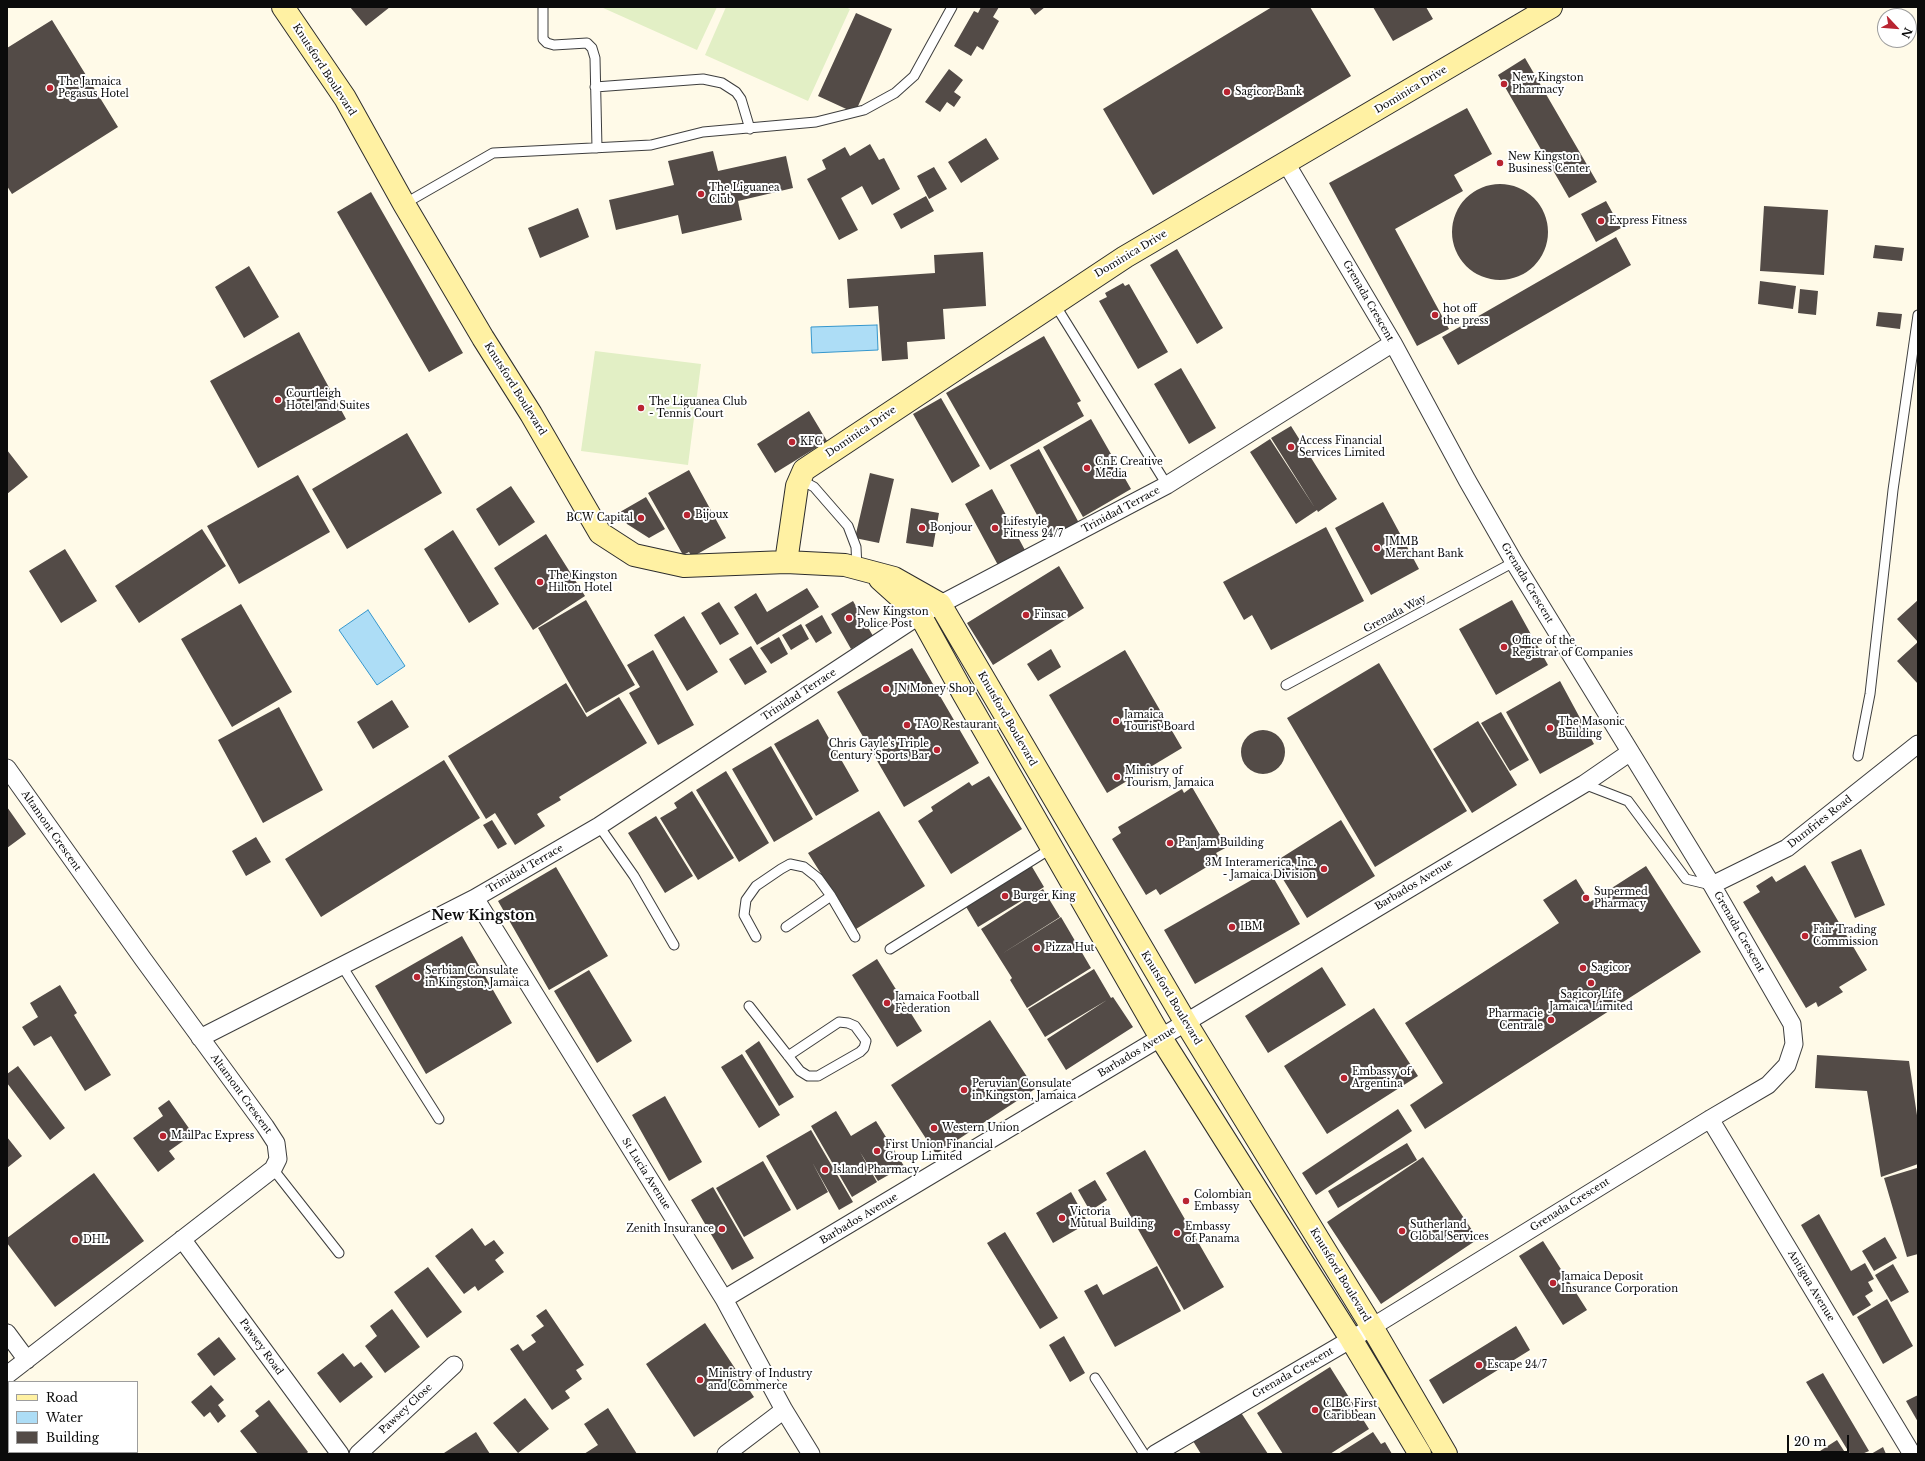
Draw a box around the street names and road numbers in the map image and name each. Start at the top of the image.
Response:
street label: Knutsford Boulevard [290,22,358,118]
street label: Dominica Drive [1373,64,1449,116]
street label: Dominica Drive [1093,228,1169,280]
street label: Grenada Crescent [1340,258,1396,344]
street label: Knutsford Boulevard [481,340,549,438]
street label: Dominica Drive [824,404,898,460]
street label: Trinidad Terrace [1080,484,1162,536]
street label: Grenada Crescent [1498,541,1556,625]
street label: Grenada Way [1362,592,1428,636]
street label: Trinidad Terrace [759,666,839,724]
street label: Knutsford Boulevard [975,670,1039,768]
street label: Altamont Crescent [19,788,83,874]
street label: Dumfries Road [1785,793,1855,851]
street label: Trinidad Terrace [485,842,565,896]
street label: Barbados Avenue [1373,857,1455,913]
street label: Grenada Crescent [1711,889,1767,975]
street label: Knutsford Boulevard [1138,949,1204,1047]
street label: Barbados Avenue [1096,1024,1178,1080]
street label: Altamont Crescent [208,1052,274,1136]
street label: St Lucia Avenue [619,1136,673,1212]
street label: Grenada Crescent [1528,1176,1612,1234]
street label: Barbados Avenue [818,1191,900,1247]
street label: Knutsford Boulevard [1307,1226,1373,1324]
street label: Antigua Avenue [1785,1248,1837,1324]
street label: Pawsey Road [237,1317,285,1377]
street label: Grenada Crescent [1250,1345,1336,1401]
street label: Pawsey Close [377,1381,435,1437]

